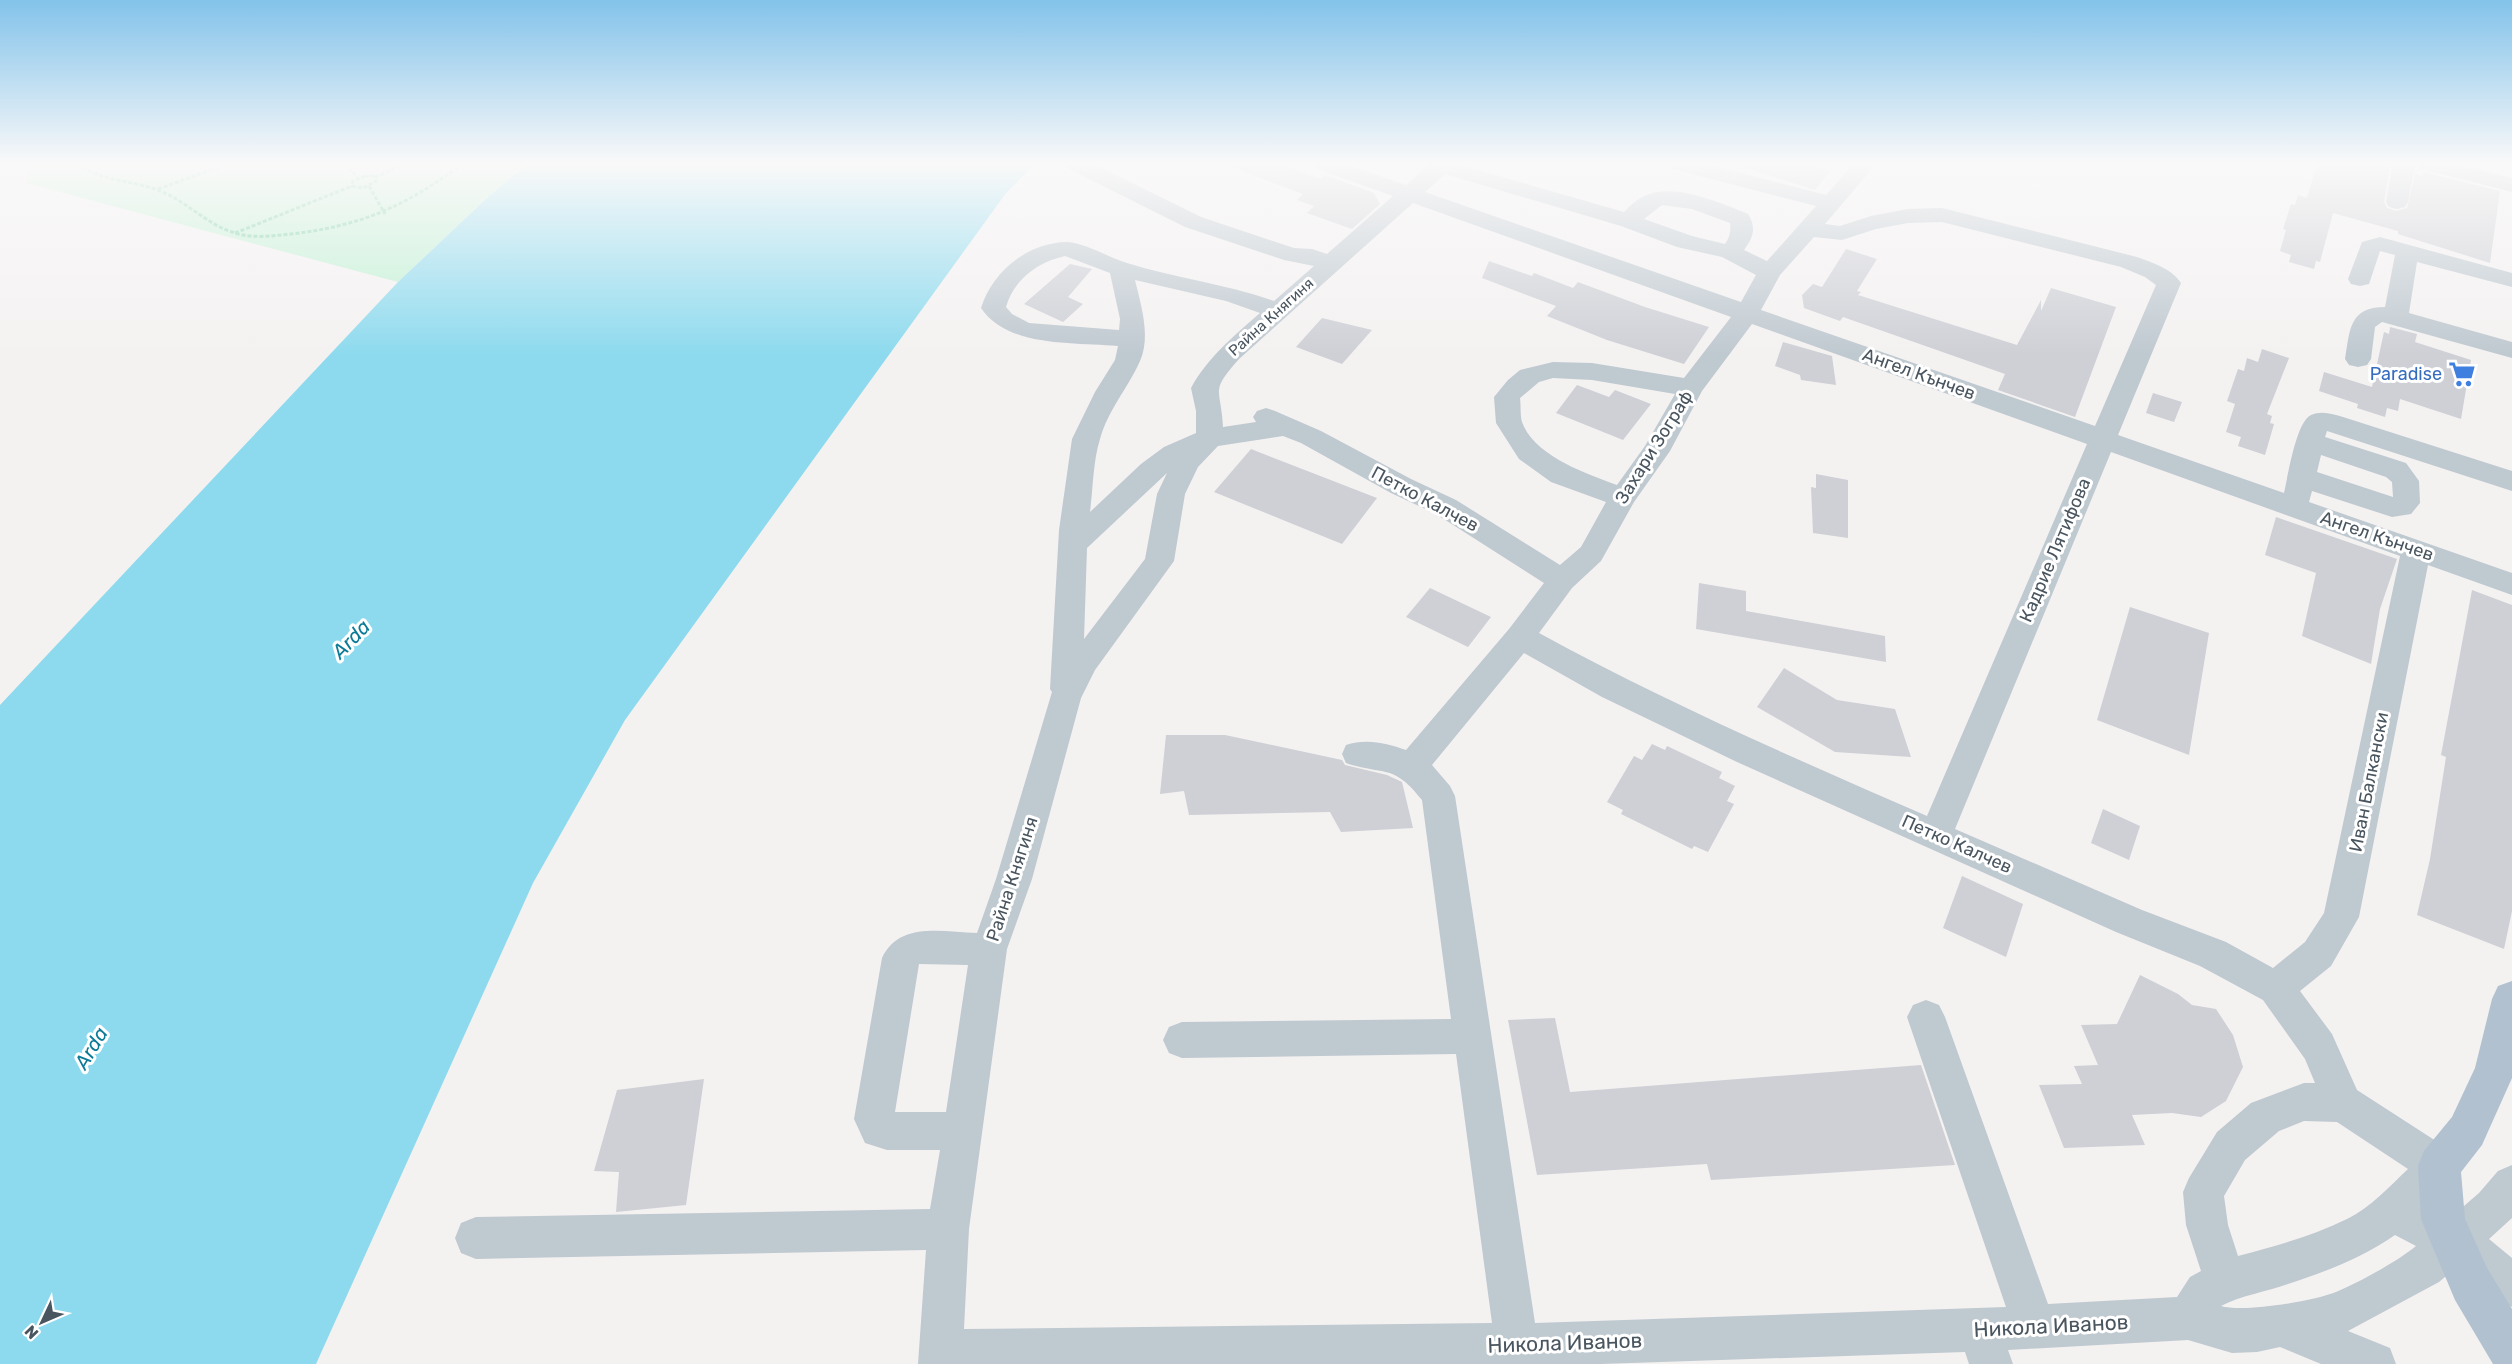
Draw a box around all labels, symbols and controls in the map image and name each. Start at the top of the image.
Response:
street label: Райна Княгиня [1225,274,1317,360]
street label: Ангел Кънчев [1860,343,1978,405]
supermarket icon: Paradise [2447,359,2477,389]
place label: Paradise [2370,363,2442,385]
street label: Захари Зограф [1610,386,1698,508]
street label: Петко Калчев [1368,462,1482,536]
street label: Кадрие Лятифова [2015,475,2095,625]
street label: Ангел Кънчев [2318,506,2436,566]
water label: Arda [326,614,375,664]
street label: Иван Балкански [2345,710,2393,854]
street label: Петко Калчев [1899,810,2015,878]
street label: Райна Княгиня [982,814,1042,944]
water label: Arda [69,1022,113,1074]
north arrow [12,1292,72,1352]
street label: Никола Иванов [1973,1309,2129,1342]
text: N [21,1321,42,1343]
street label: Никола Иванов [1487,1327,1643,1358]

